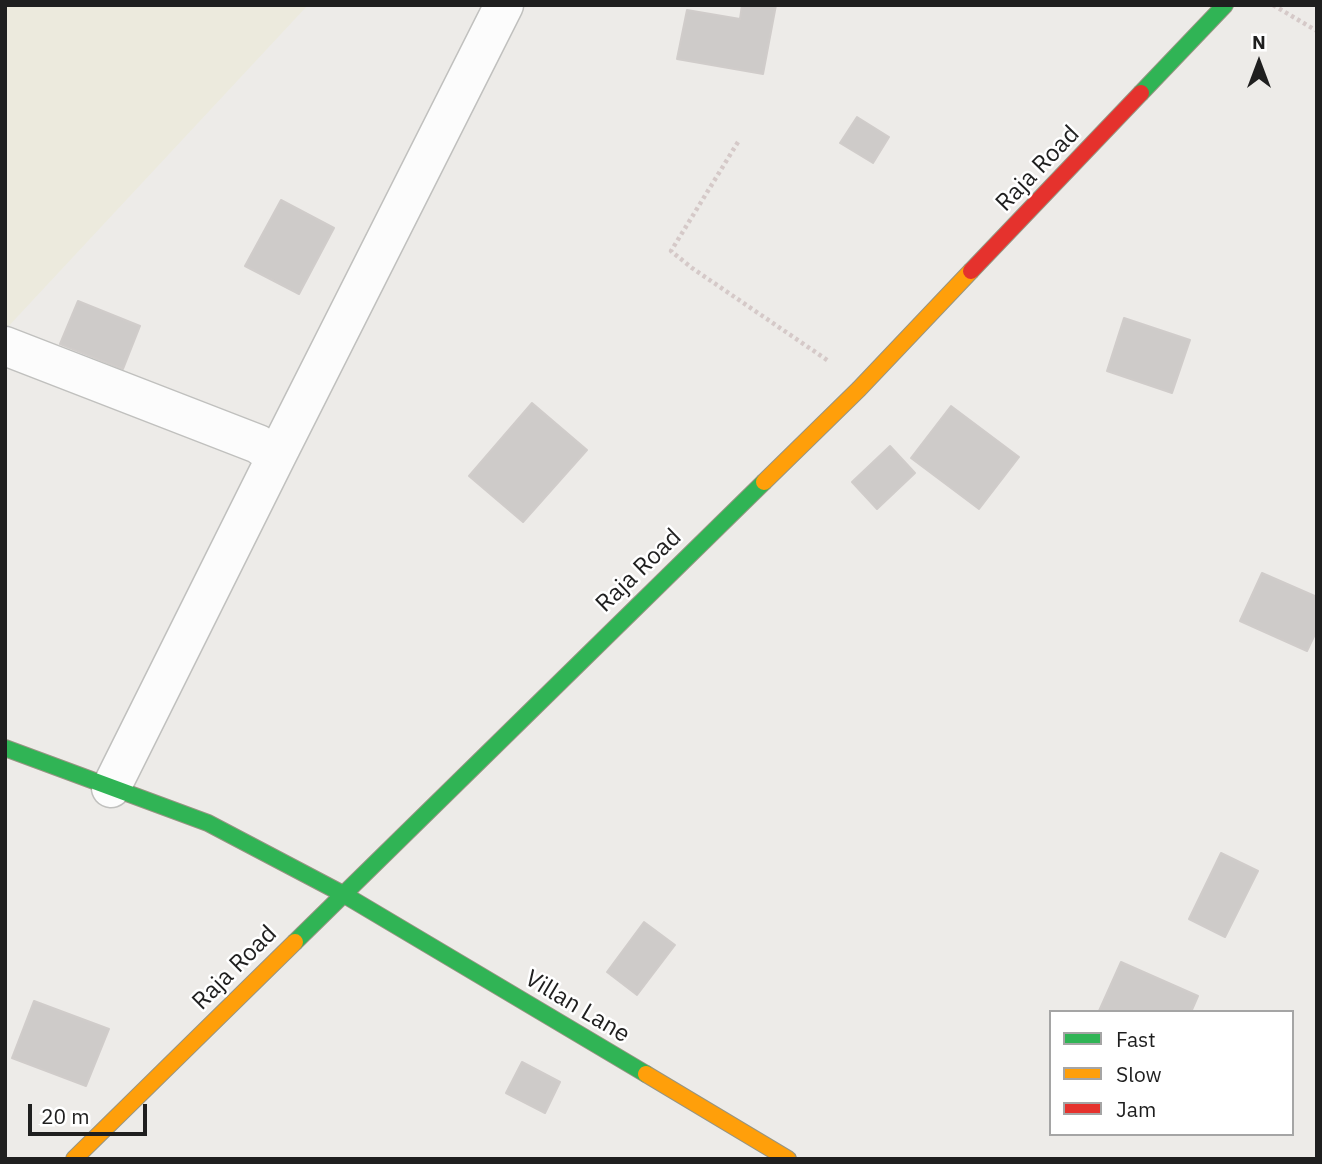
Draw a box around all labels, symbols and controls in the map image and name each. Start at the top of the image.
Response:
north arrow [1224,28,1294,98]
text: N [1252,30,1266,54]
street label: Raja Road [990,120,1086,218]
street label: Raja Road [590,523,688,619]
street label: Raja Road [187,920,283,1016]
street label: Villan Lane [519,964,635,1050]
legend [1049,1010,1294,1136]
text: Fast [1116,1025,1156,1053]
text: Slow [1116,1060,1162,1088]
scale bar [32,1090,150,1134]
text: Jam [1116,1095,1156,1123]
text: 20 m [41,1102,90,1130]

